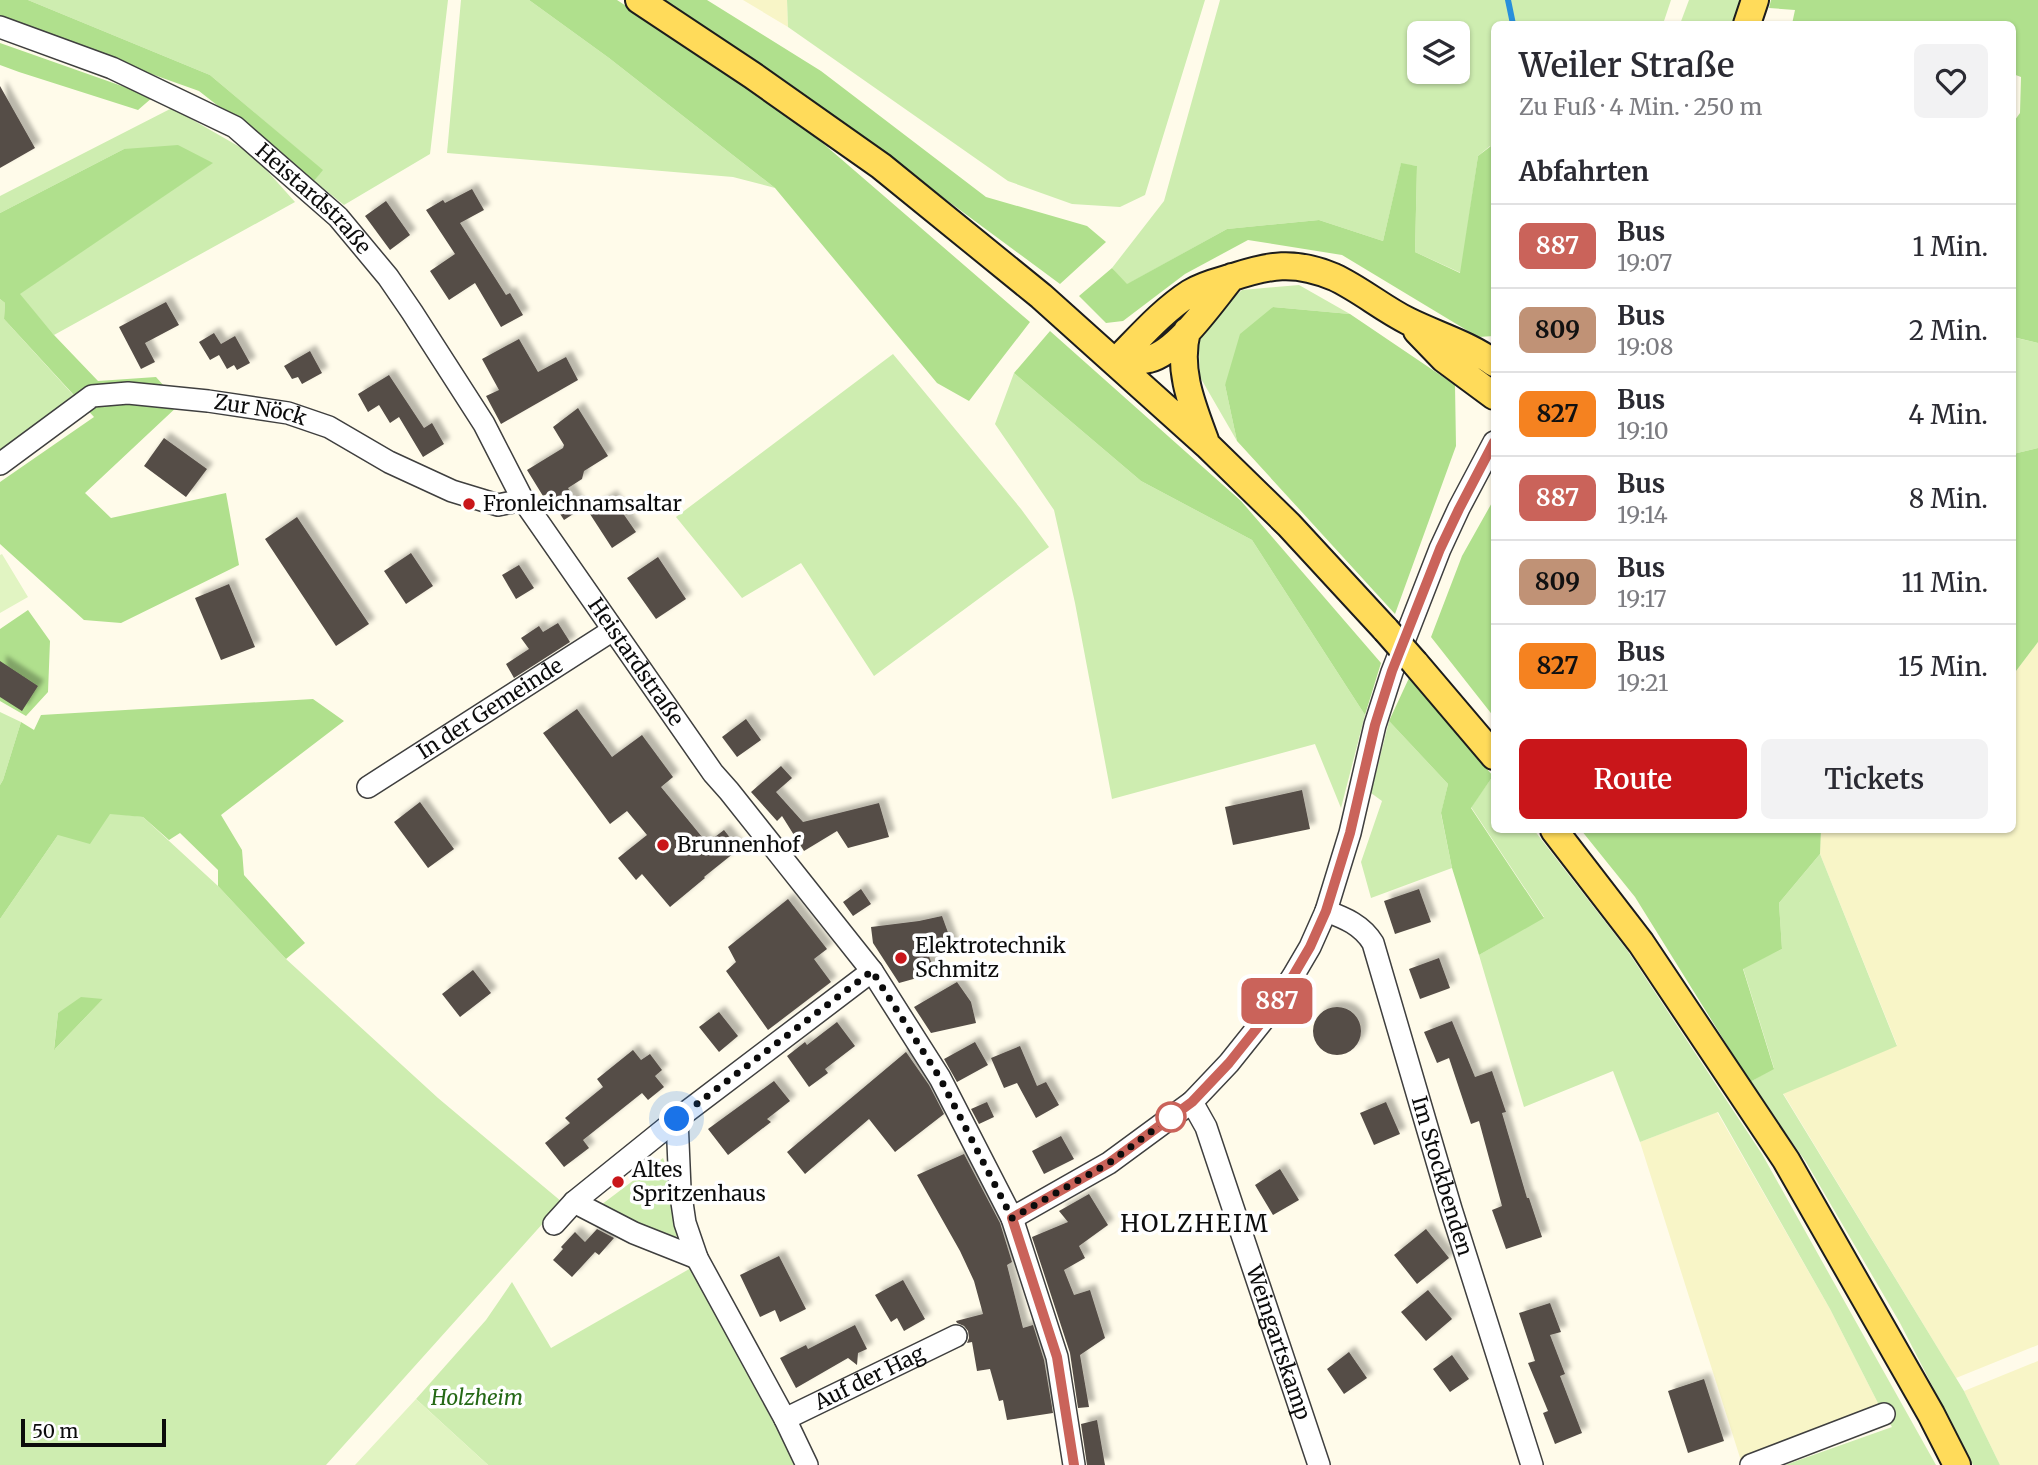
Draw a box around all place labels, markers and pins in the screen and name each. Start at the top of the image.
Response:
place label: Fronleichnamsaltar [483,490,682,517]
marker: Fronleichnamsaltar [461,496,477,512]
place label: Brunnenhof [677,831,801,858]
marker: Brunnenhof [655,837,671,853]
place label: Elektrotechnik Schmitz [915,932,1067,983]
marker: Elektrotechnik Schmitz [893,950,909,966]
unlabelled marker [1156,1102,1186,1132]
place label: Altes Spritzenhaus [631,1156,766,1207]
marker: Altes Spritzenhaus [610,1174,626,1190]

